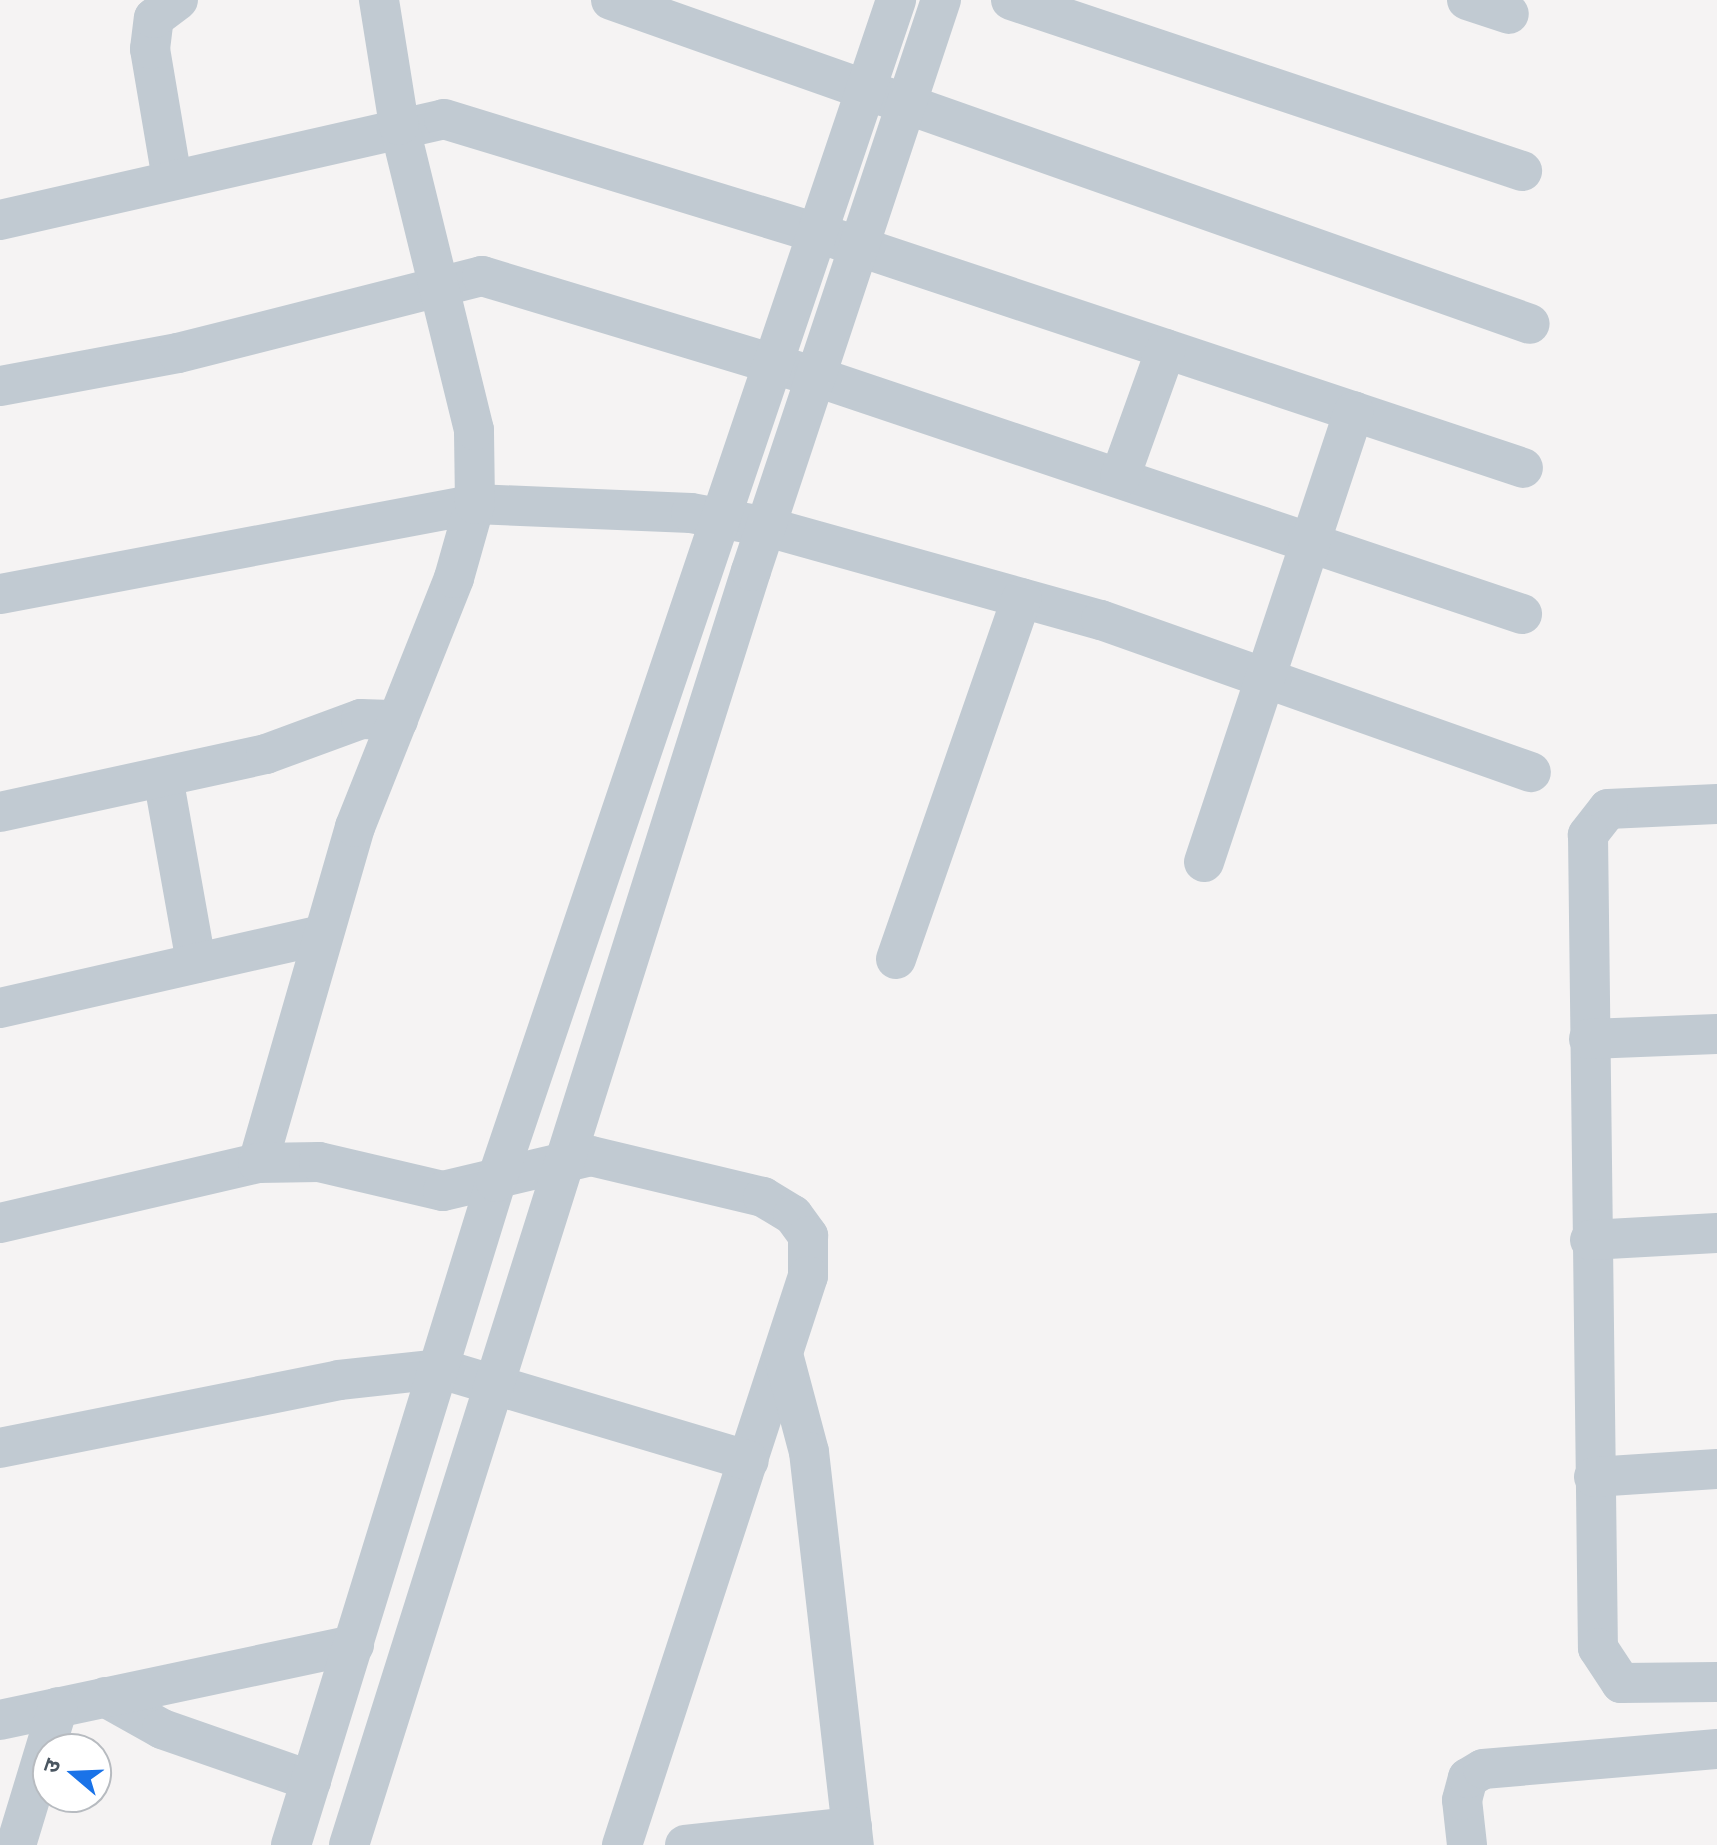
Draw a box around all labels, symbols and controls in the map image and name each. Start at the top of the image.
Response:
north arrow [32,1733,112,1813]
text: उ [37,1756,66,1776]

